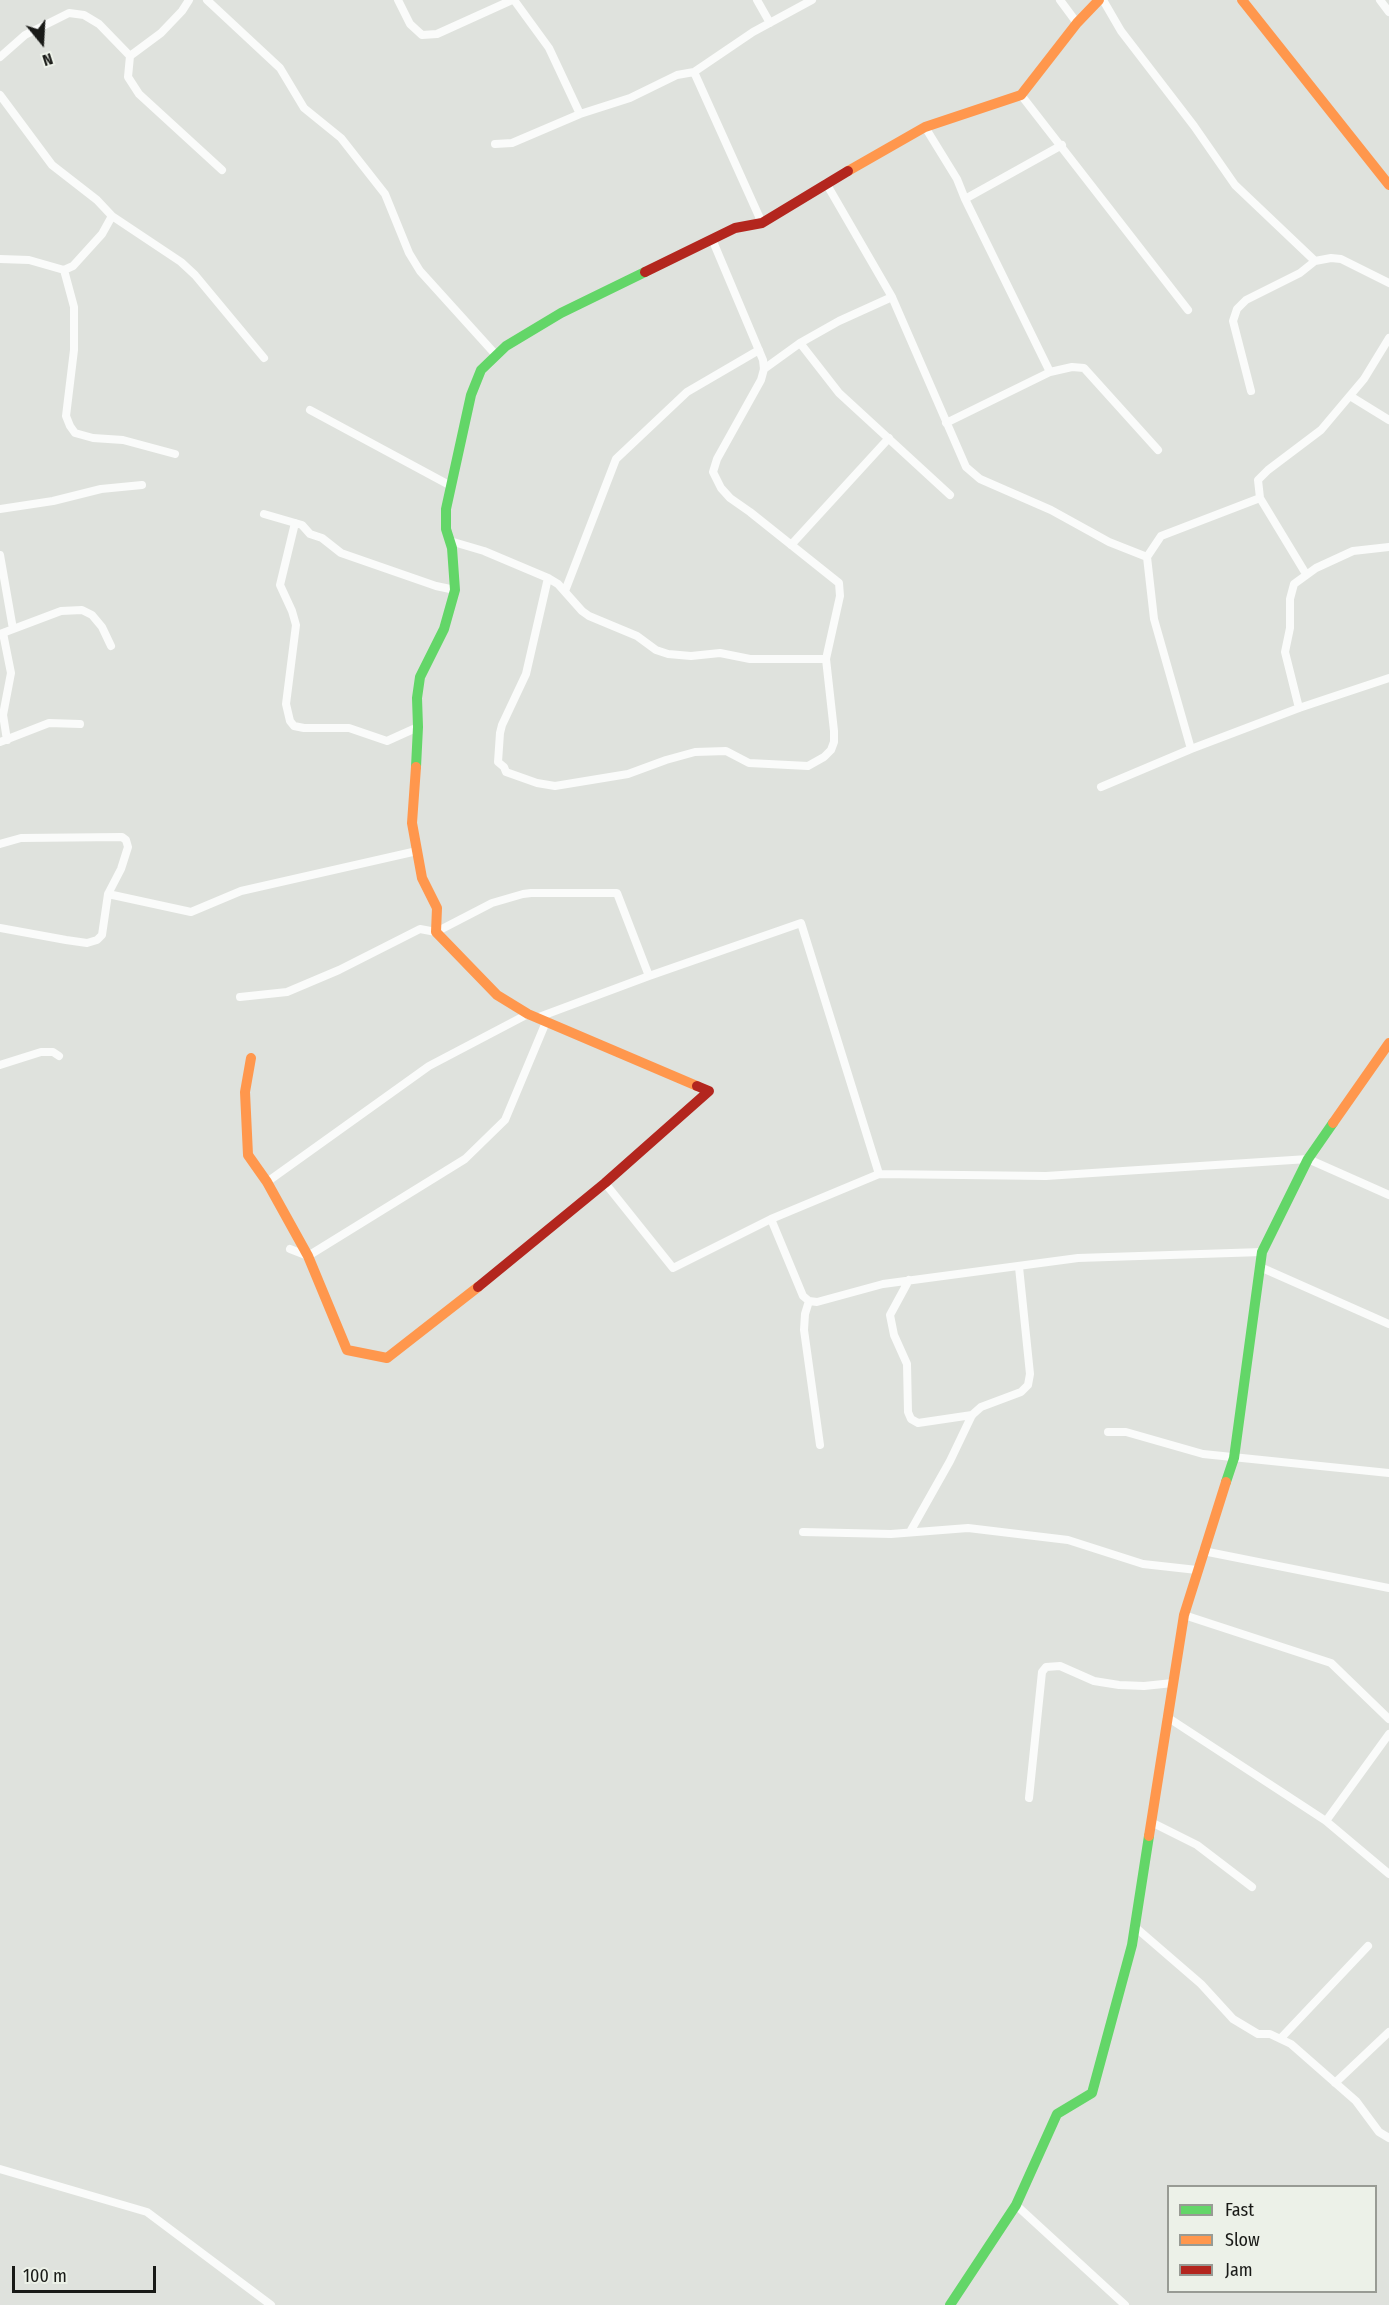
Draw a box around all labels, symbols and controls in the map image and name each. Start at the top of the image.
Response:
north arrow [12,12,72,72]
text: N [40,49,55,70]
legend [1167,2185,1377,2293]
text: Fast [1225,2199,1254,2221]
text: Slow [1225,2229,1260,2251]
scale bar [15,2254,159,2292]
text: Jam [1225,2259,1253,2281]
text: 100 m [23,2265,67,2287]

